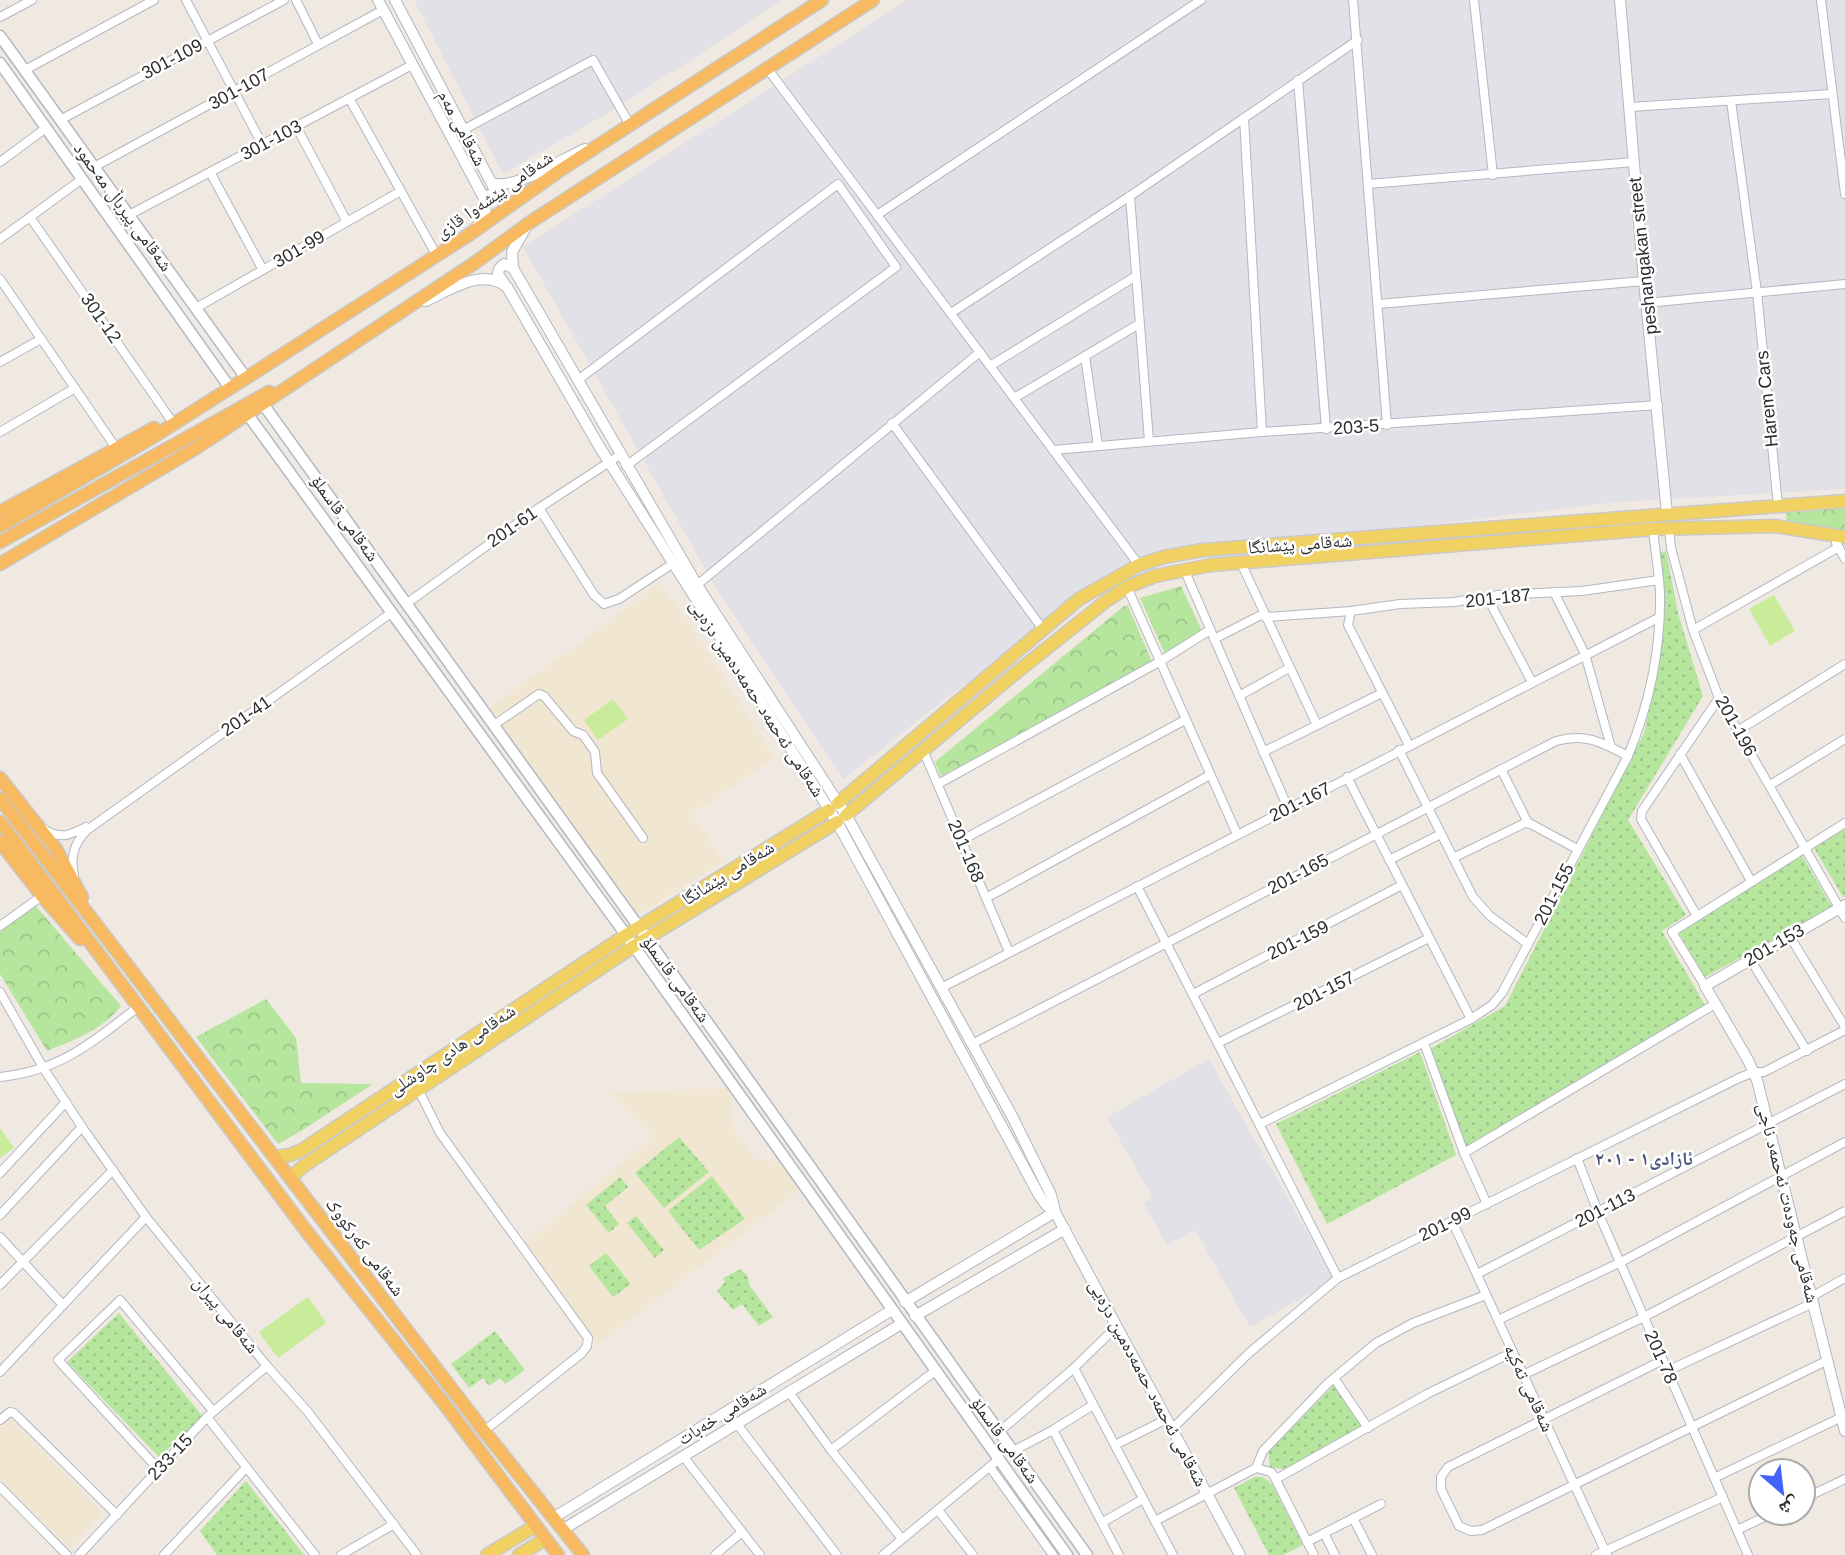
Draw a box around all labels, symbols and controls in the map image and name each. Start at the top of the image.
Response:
street label: 301-109 [138,35,206,83]
street label: 301-107 [205,64,273,114]
street label: شەقامی مەم [432,87,490,170]
street label: 301-103 [237,116,305,164]
street label: شەقامی پیرباڵ مەحمود [69,139,177,276]
street label: شەقامی پێشەوا قازی [432,147,557,244]
street label: peshangakan street [1625,176,1661,336]
street label: 301-99 [270,226,328,272]
street label: 301-12 [77,289,125,347]
street label: Harem Cars [1752,350,1782,448]
street label: 203-5 [1332,415,1380,439]
street label: شەقامی قاسملۆ [306,471,383,566]
street label: 201-61 [483,503,541,551]
street label: شەقامی پێشانگا [1247,530,1353,559]
street label: 201-187 [1464,585,1532,611]
street label: شەقامی ئەحمەد حەمەدەمین دزەیی [685,595,828,801]
street label: 201-41 [217,692,275,740]
street label: 201-196 [1711,692,1761,760]
street label: 201-167 [1266,778,1334,826]
street label: 201-168 [944,817,988,885]
street label: شەقامی پێشانگا [678,837,778,910]
street label: 201-165 [1264,850,1332,898]
street label: 201-155 [1530,860,1578,928]
street label: 201-159 [1264,916,1332,964]
street label: 201-153 [1740,920,1808,970]
street label: شەقامی قاسملۆ [637,932,714,1027]
street label: 201-157 [1290,967,1358,1015]
street label: شەقامی هادی چاوشلی [385,1000,519,1100]
street label: شەقامی جەودەت ئەحمەد ناجی [1752,1101,1823,1305]
district label: ئازادی١ - ٢٠١ [1595,1148,1693,1170]
street label: 201-113 [1572,1184,1638,1232]
street label: شەقامی کەرکووک [321,1194,408,1301]
street label: 201-99 [1415,1203,1475,1245]
street label: شەقامی پیران [188,1273,263,1358]
street label: شەقامی ئەحمەد حەمەدەمین دزەیی [1084,1276,1211,1490]
street label: 201-78 [1640,1327,1682,1387]
street label: شەقامی تەکیە [1499,1341,1558,1435]
street label: شەقامی خەبات [674,1379,771,1450]
street label: شەقامی قاسملۆ [966,1393,1043,1488]
street label: 233-15 [144,1430,196,1484]
north arrow [1747,1457,1817,1527]
text: ش [1775,1492,1804,1521]

